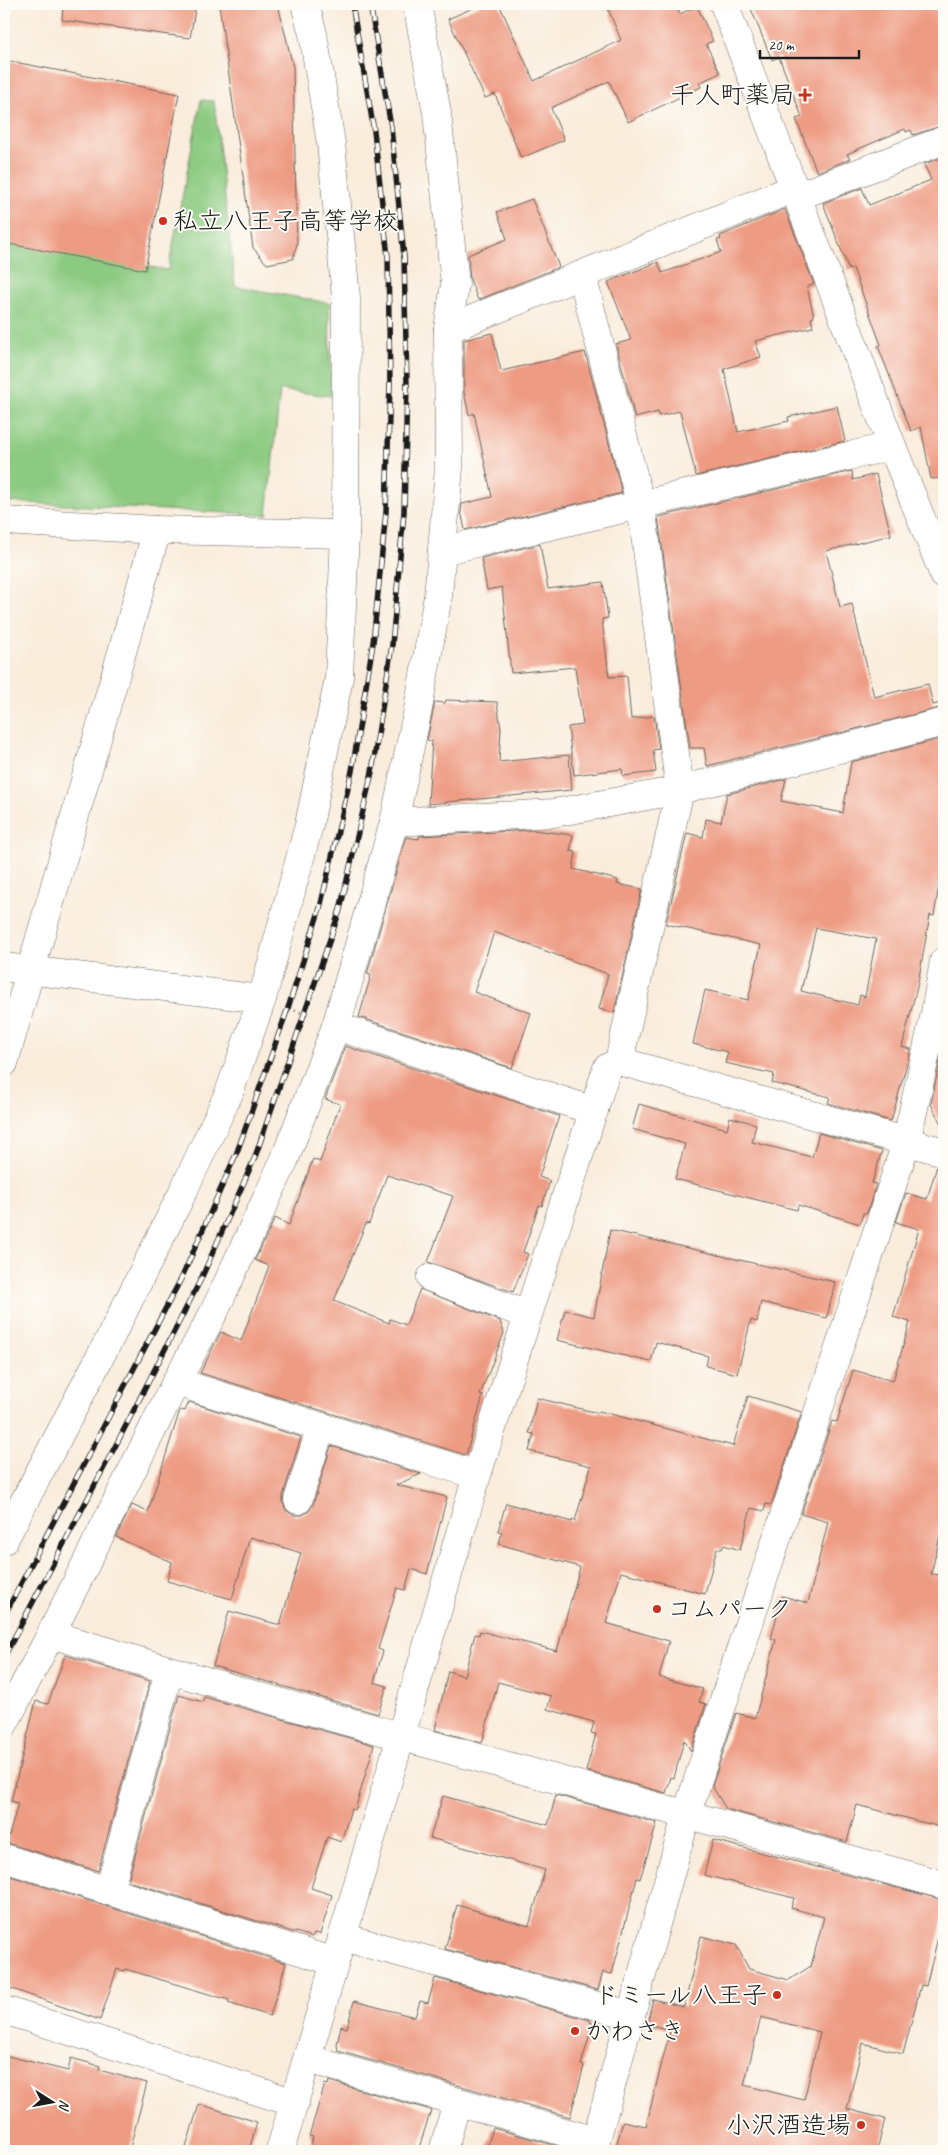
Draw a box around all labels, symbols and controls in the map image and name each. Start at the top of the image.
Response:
scale bar [760,28,859,60]
text: 20 m [768,36,795,55]
place label: 千人町薬局 [670,79,795,111]
marker: 千人町薬局 [799,89,811,101]
place label: 私立八王子高等学校 [173,205,398,237]
marker: 私立八王子高等学校 [157,215,169,227]
place label: コムパーク [667,1593,792,1625]
marker: コムパーク [651,1603,663,1615]
place label: ドミール八王子 [594,1979,767,2011]
marker: ドミール八王子 [771,1989,783,2001]
place label: かわさき [585,2015,685,2047]
marker: かわさき [569,2025,581,2037]
north arrow [28,2078,78,2128]
text: N [55,2099,73,2113]
place label: 小沢酒造場 [726,2109,851,2141]
marker: 小沢酒造場 [855,2119,867,2131]

